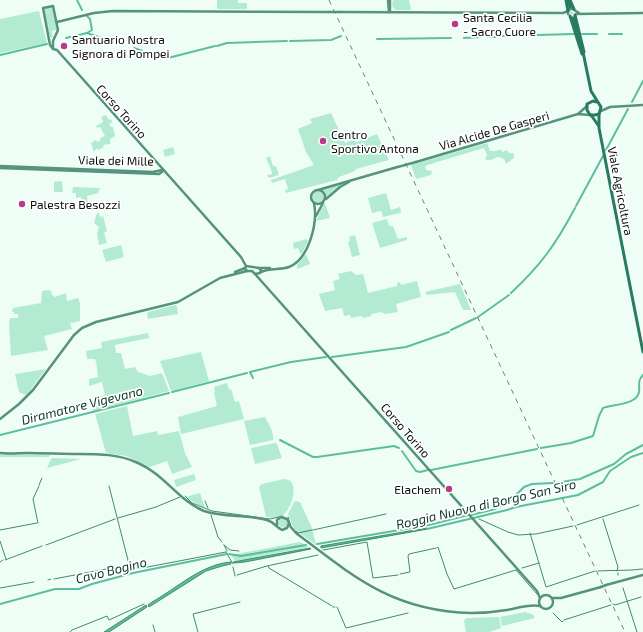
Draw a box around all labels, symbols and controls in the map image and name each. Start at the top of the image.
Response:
place label: Santa Cecilia - Sacro Cuore [463,10,536,38]
marker: Santa Cecilia - Sacro Cuore [450,19,460,29]
place label: Santuario Nostra Signora di Pompei [72,32,170,60]
marker: Santuario Nostra Signora di Pompei [59,41,69,51]
street label: Corso Torino [94,81,150,141]
street label: Via Alcide De Gasperi [437,108,551,152]
place label: Centro Sportivo Antona [331,127,419,155]
marker: Centro Sportivo Antona [318,136,328,146]
street label: Viale Agricoltura [606,145,636,237]
street label: Viale dei Mille [78,152,154,168]
place label: Palestra Besozzi [30,197,120,211]
marker: Palestra Besozzi [17,199,27,209]
water label: Diramatore Vigevano [20,382,144,428]
street label: Corso Torino [378,400,434,460]
water label: Roggia Nuova di Borgo San Siro [394,475,578,533]
place label: Elachem [394,482,441,496]
marker: Elachem [444,484,454,494]
water label: Cavo Bogino [74,553,148,587]

